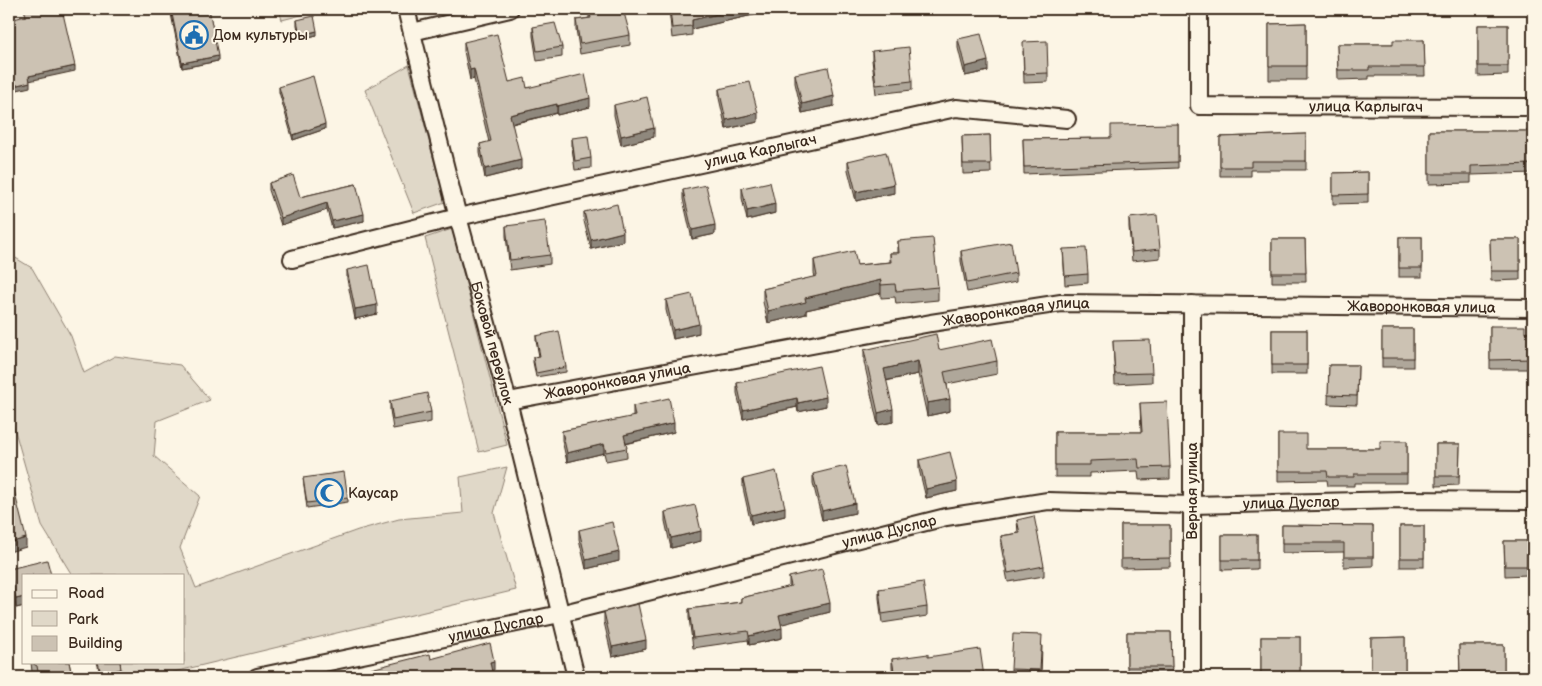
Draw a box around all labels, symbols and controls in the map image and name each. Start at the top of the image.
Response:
public building icon: Дом культуры [179,20,209,50]
place label: Дом культуры [213,26,308,45]
street label: улица Карлыгач [1309,97,1423,117]
street label: улица Карлыгач [703,130,818,173]
street label: Боковой переулок [466,279,518,407]
street label: Жаворонковая улица [941,294,1090,331]
street label: Жаворонковая улица [1347,297,1496,318]
street label: Жаворонковая улица [542,359,692,404]
street label: Верная улица [1183,442,1202,540]
mosque icon: Каусар [314,478,344,508]
place label: Каусар [348,484,399,503]
street label: улица Дуслар [1243,492,1340,514]
street label: улица Дуслар [840,511,939,553]
legend [22,574,185,664]
text: Road [68,584,104,603]
street label: улица Дуслар [447,609,546,647]
text: Park [68,610,99,629]
text: Building [68,634,123,653]

